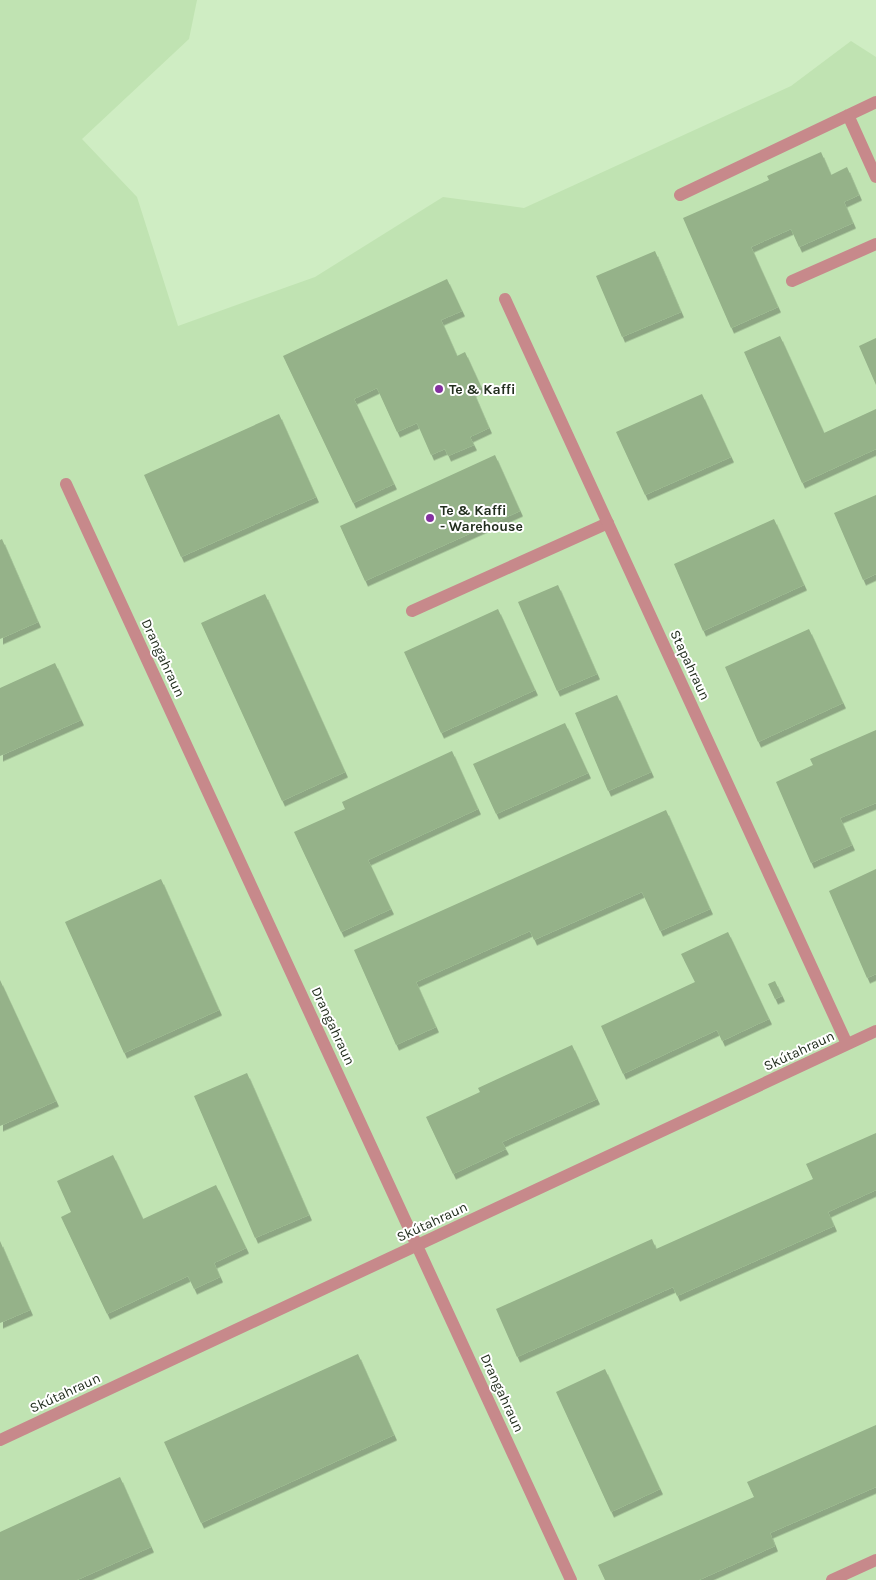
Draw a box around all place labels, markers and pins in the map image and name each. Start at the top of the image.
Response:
place label: Te & Kaffi [449,381,516,398]
marker: Te & Kaffi [433,383,445,395]
place label: Te & Kaffi - Warehouse [440,502,523,535]
marker: Te & Kaffi - Warehouse [424,512,436,524]

